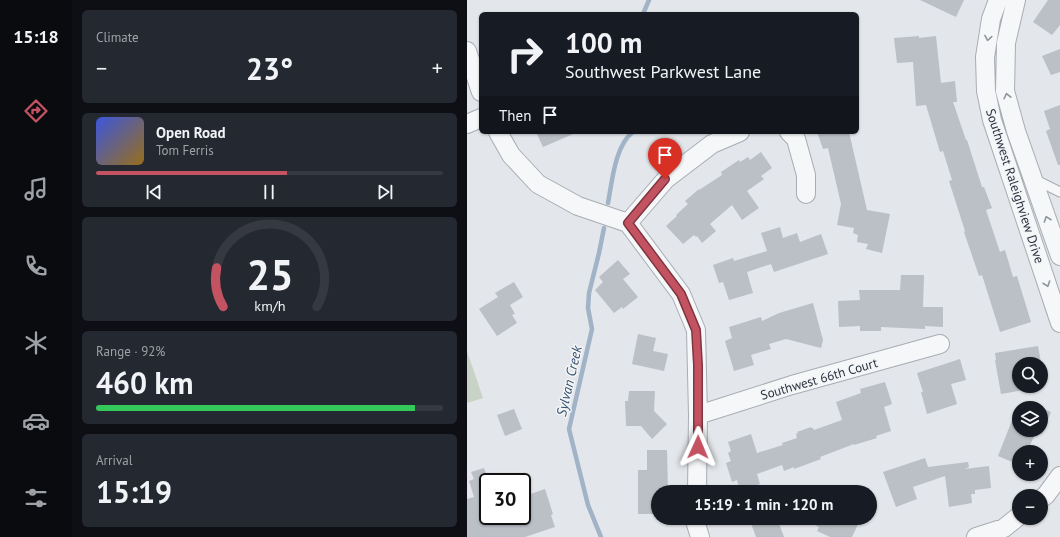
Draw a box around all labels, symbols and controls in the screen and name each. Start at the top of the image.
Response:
text: 100 m [565,24,642,61]
text: 15:18 [13,25,59,48]
icon: right [499,28,551,80]
text: Climate [96,29,139,46]
one-way arrow [984,35,993,41]
text: 23° [246,49,293,88]
text: − [96,54,107,82]
text: + [432,54,443,82]
text: Southwest Parkwest Lane [565,60,761,83]
one-way arrow [1003,93,1011,99]
icon: directions [22,97,50,125]
icon: arrive [539,104,561,126]
text: Then [499,106,531,125]
street label: Southwest Raleighview Drive [982,106,1048,266]
text: Open Road [156,123,226,142]
pin [648,138,682,179]
text: Tom Ferris [156,142,214,159]
icon: arrive [654,144,676,166]
icon: music [22,175,50,203]
icon: previous [143,181,165,203]
icon: pause [258,181,280,203]
icon: next [374,181,396,203]
one-way arrow [1043,216,1052,223]
text: 25 [246,247,293,300]
icon: phone [22,252,50,280]
one-way arrow [1042,280,1051,287]
text: km/h [254,295,285,314]
icon: climate [22,329,50,357]
text: Range · 92% [96,343,165,360]
water label: Sylvan Creek [552,343,586,418]
street label: Southwest 66th Court [758,354,880,404]
map controls [1012,357,1048,525]
button: search [1012,357,1048,393]
text: 460 km [96,363,194,402]
button: layers [1012,401,1048,437]
icon: car [22,407,50,435]
position arrow [677,426,719,468]
button: + [1012,445,1048,481]
text: Arrival [96,452,132,469]
text: 15:19 [96,472,172,511]
speed limit sign: 30 [479,473,531,525]
icon: filters [22,484,50,512]
button: − [1012,489,1048,525]
text: 15:19 · 1 min · 120 m [695,495,833,514]

